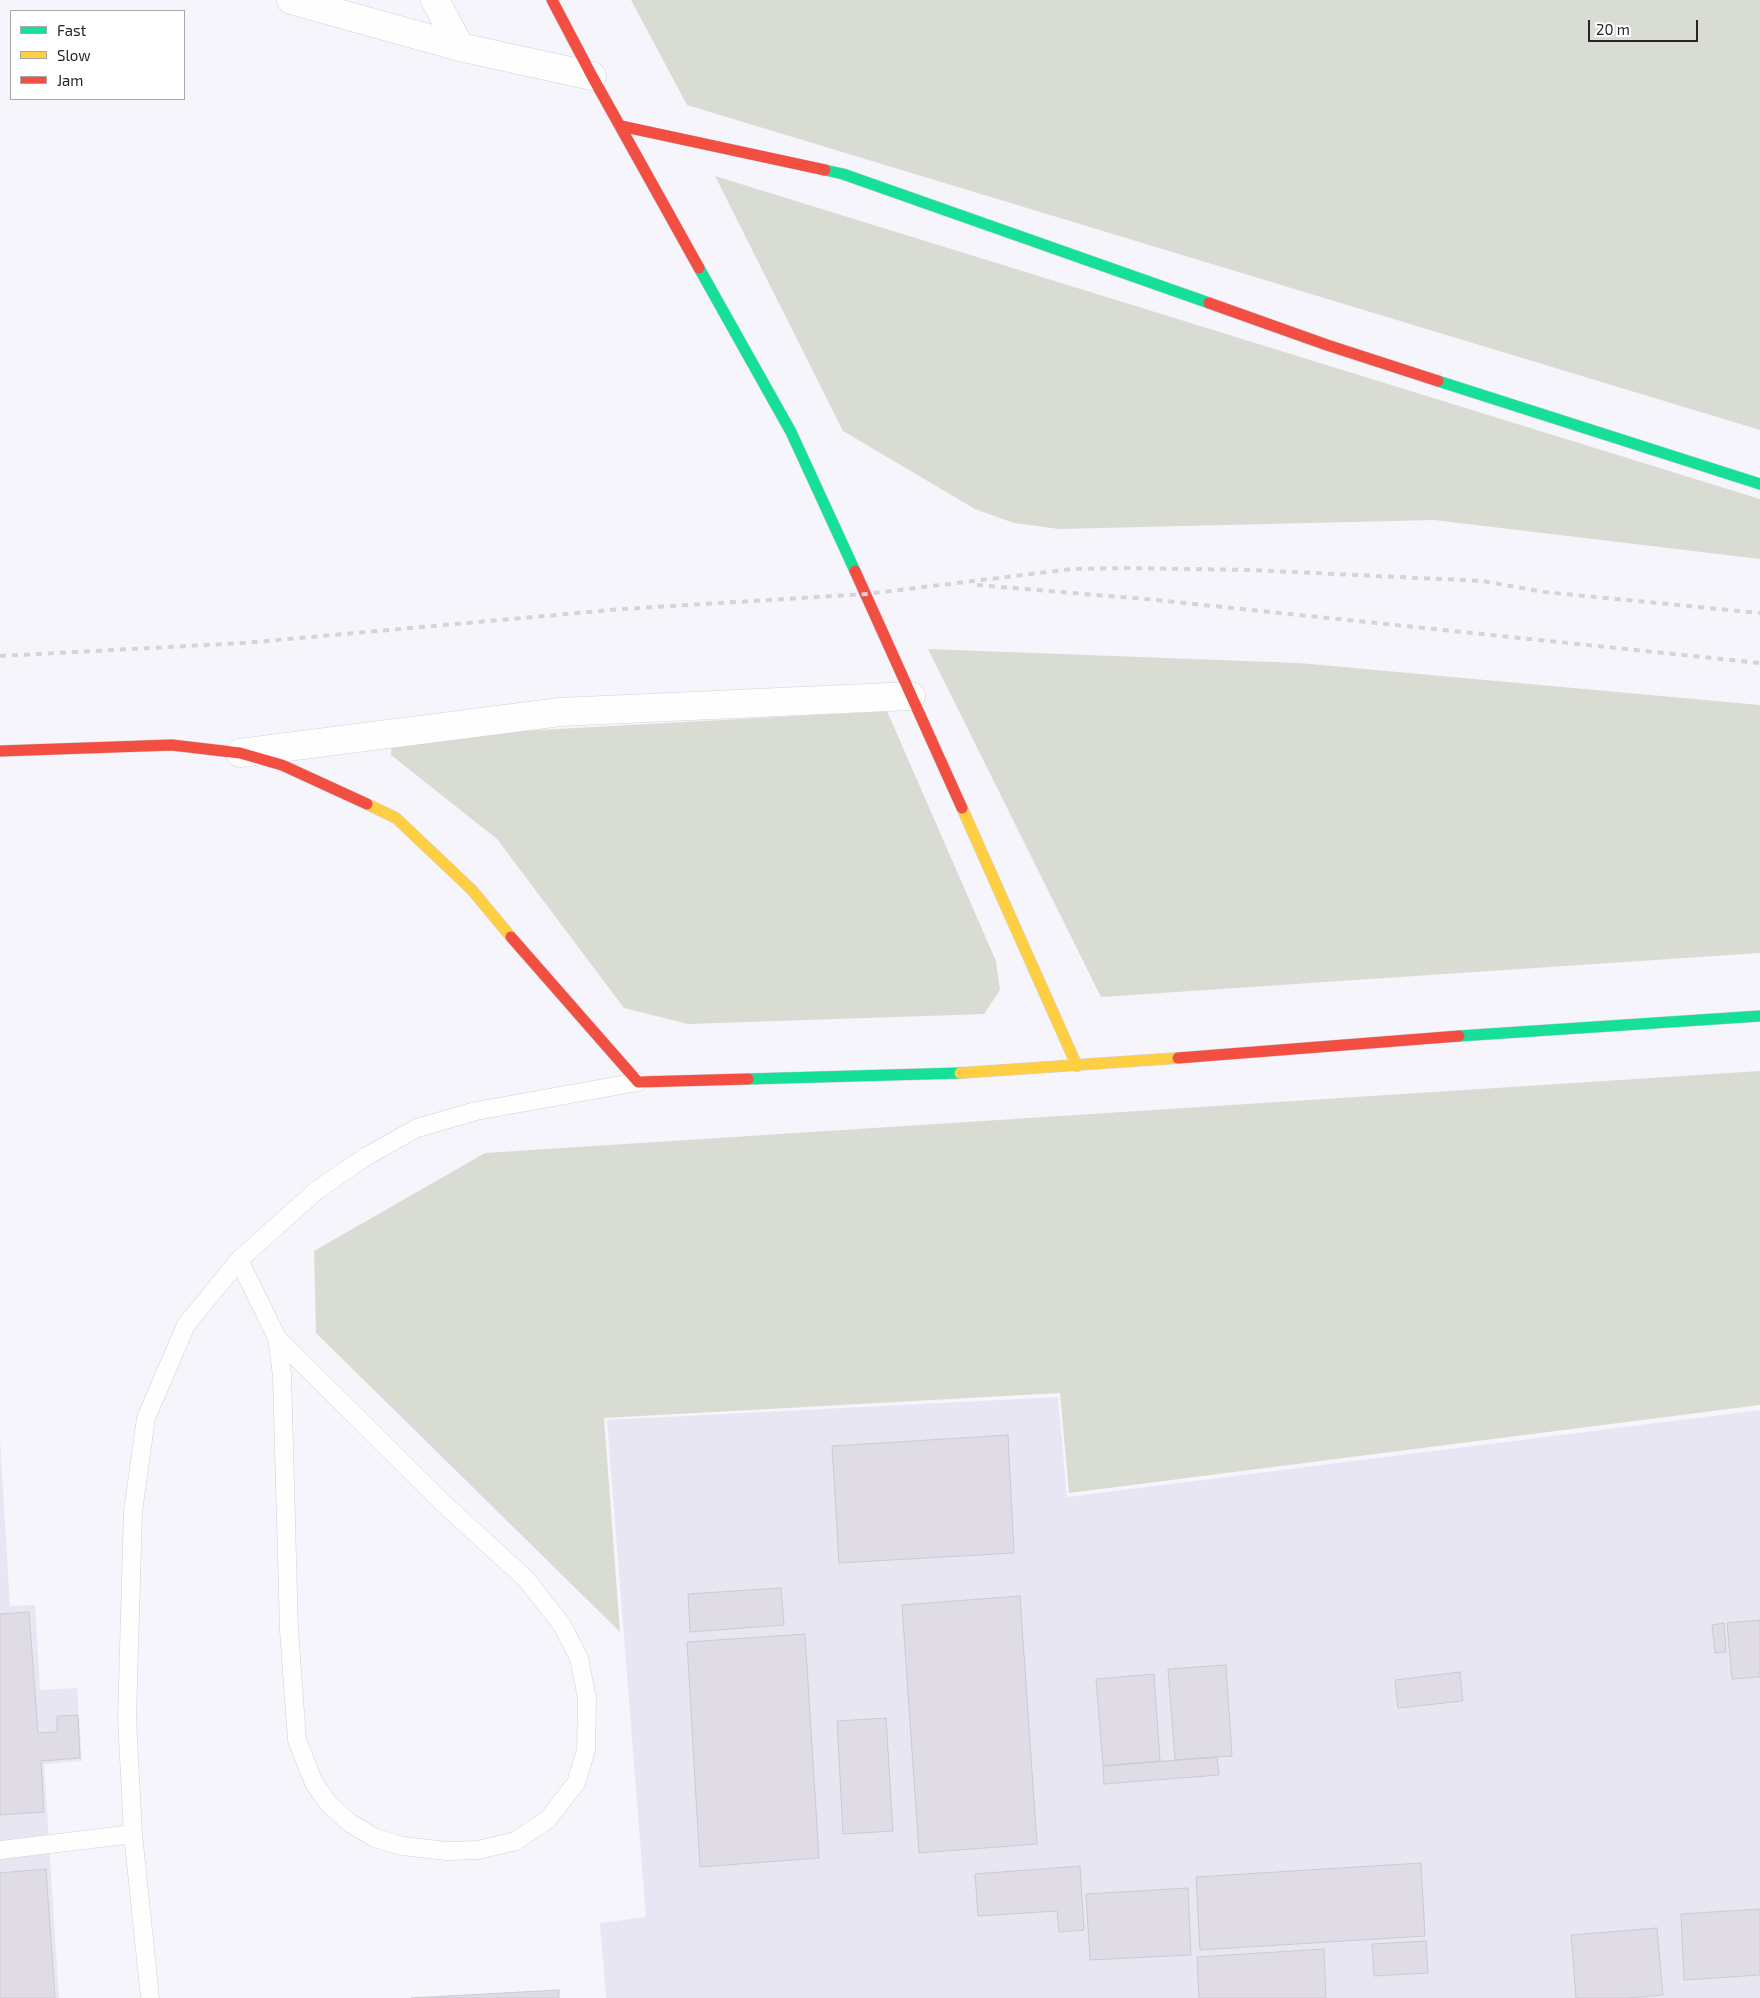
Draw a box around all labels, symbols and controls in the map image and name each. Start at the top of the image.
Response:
legend [10,10,185,100]
scale bar [1590,10,1700,42]
text: 20 m [1596,20,1630,38]
text: Fast [57,21,86,39]
text: Slow [57,46,91,64]
text: Jam [57,71,83,89]

